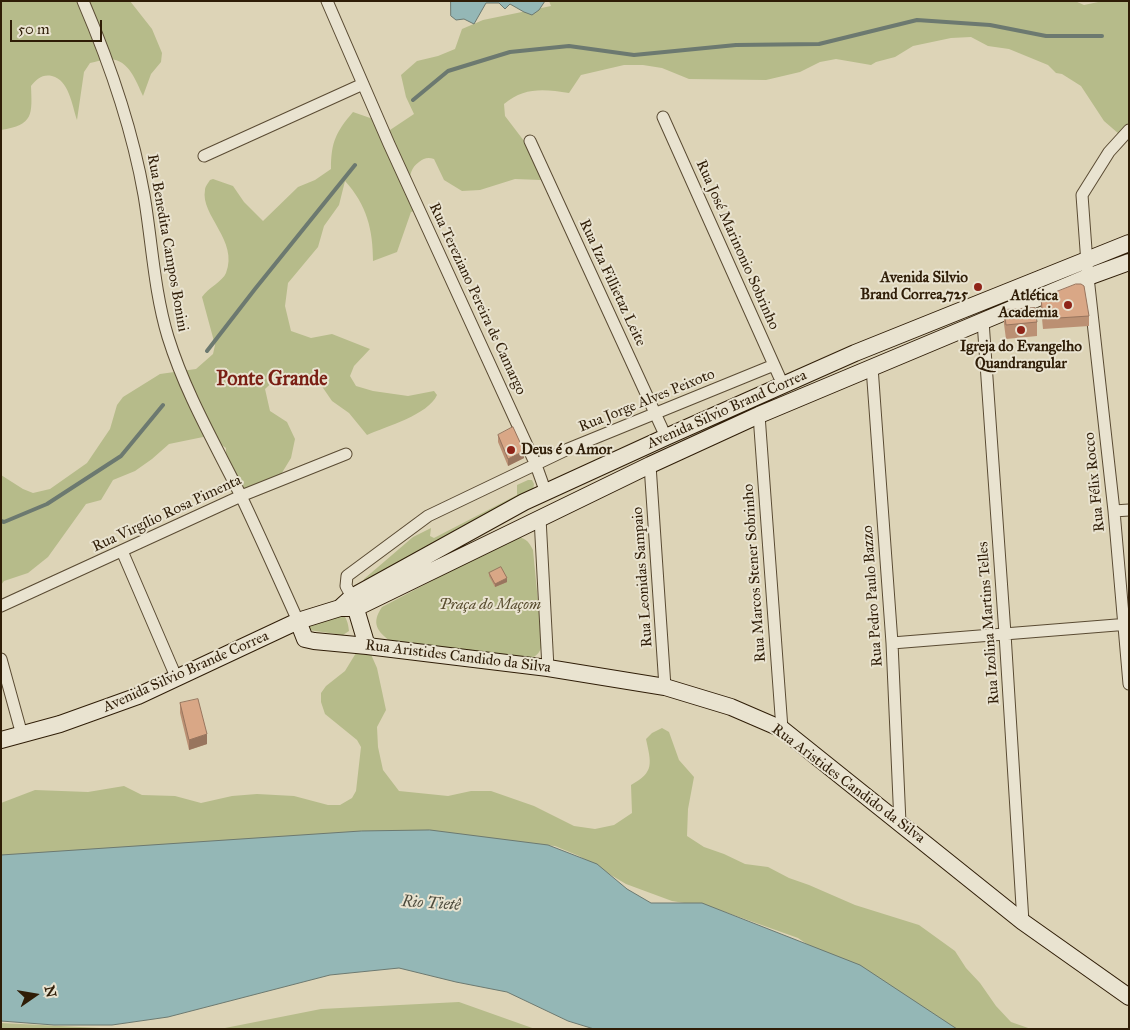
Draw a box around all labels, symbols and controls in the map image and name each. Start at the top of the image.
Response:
scale bar [12,10,105,42]
text: 50 m [18,20,50,38]
street label: Rua Benedita Campos Bonini [143,153,191,333]
street label: Rua José Marinonio Sobrinho [691,157,783,333]
street label: Rua Tereziano Pereira de Camargo [425,200,529,398]
street label: Rua Iza Fillietaz Leite [575,217,649,349]
place label: Avenida Silvio Brand Correa,725 [860,269,968,304]
marker: Avenida Silvio Brand Correa,725 [972,281,984,293]
place label: Atlética Academia [998,287,1058,322]
marker: Atlética Academia [1062,299,1074,311]
marker: Igreja do Evangelho Quandrangular [1015,324,1027,336]
place label: Igreja do Evangelho Quandrangular [960,338,1082,373]
street label: Rua Jorge Alves Peixoto [576,365,718,437]
street label: Avenida Silvio Brand Correa [644,367,810,453]
district label: Ponte Grande [216,368,328,392]
street label: Rua Félix Rocco [1081,431,1109,533]
place label: Deus é o Amor [521,441,612,459]
marker: Deus é o Amor [505,444,517,456]
street label: Rua Virgílio Rosa Pimenta [90,471,244,557]
street label: Rua Marcos Stener Sobrinho [740,483,770,663]
street label: Rua Leonidas Sampaio [629,506,657,648]
street label: Rua Pedro Paulo Bazzo [859,525,887,667]
street label: Rua Izolina Martins Telles [974,541,1004,705]
park label: Praça do Maçom [439,596,541,614]
street label: Avenida Silvio Brande Correa [100,627,272,717]
street label: Rua Aristides Candido da Silva [364,637,552,677]
street label: Rua Aristides Candido da Silva [768,721,928,847]
water label: Rio Tietê [401,892,461,916]
north arrow [10,970,60,1020]
text: N [40,984,60,999]

